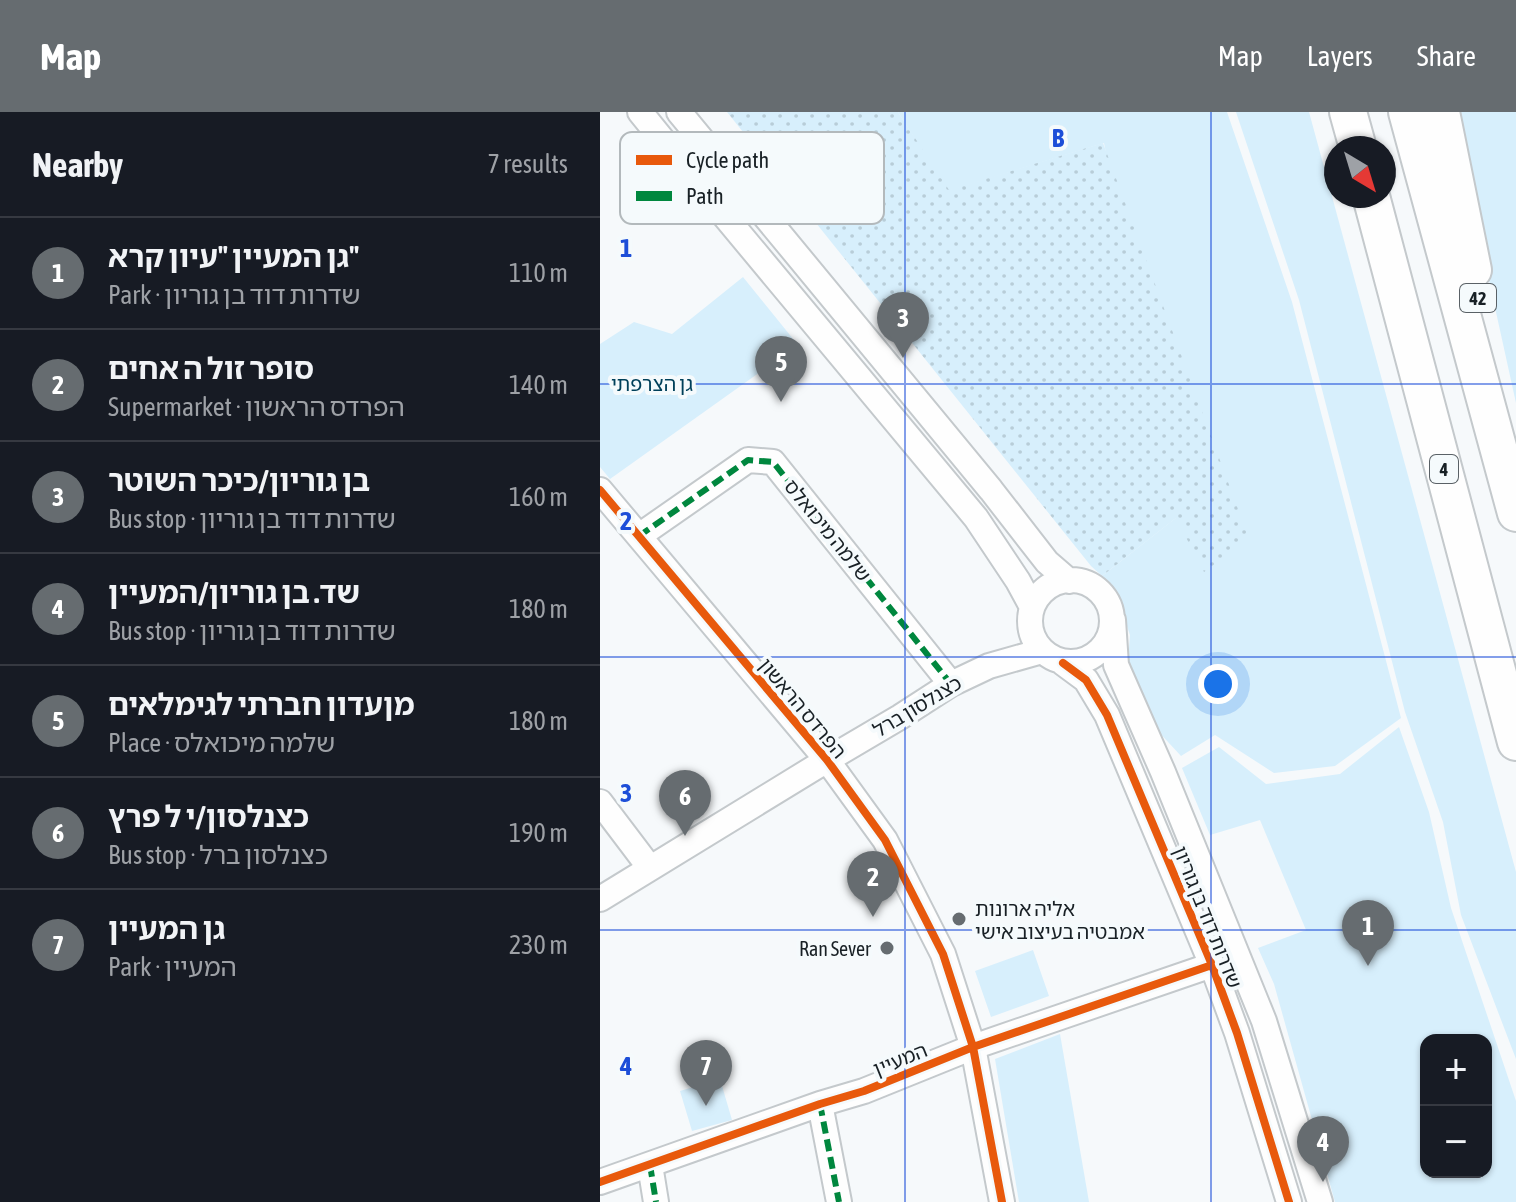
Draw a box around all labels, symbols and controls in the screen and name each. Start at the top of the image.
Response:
text: Map [40,35,101,78]
text: Map [1218,40,1263,72]
text: Layers [1307,40,1373,72]
text: Share [1417,40,1476,72]
text: B [1052,123,1065,153]
legend [620,132,884,224]
north arrow [1324,136,1396,208]
text: Nearby [32,145,123,184]
text: Cycle path [686,147,769,173]
text: 7 results [487,149,568,179]
text: Path [686,183,724,209]
text: 1 [620,233,632,263]
text: גן המעיין "עיון קרא" [108,239,359,273]
text: 1 [52,258,64,288]
text: 110 m [509,258,568,288]
text: Park · שדרות דוד בן גוריון [108,280,361,310]
road number: 42 [1460,284,1496,312]
pin: 3 [877,292,929,358]
pin: 5 [755,336,807,402]
text: סופר זול ה אחים [108,351,314,385]
text: 2 [52,370,64,400]
text: 140 m [509,370,568,400]
park label: גן הצרפתי [611,372,694,395]
text: Supermarket · הפרדס הראשון [108,392,405,422]
road number: 4 [1430,455,1458,483]
text: בן גוריון/כיכר השוטר [108,463,370,497]
street label: שלמה מיכואלס [780,474,876,586]
text: 3 [52,482,64,512]
text: 160 m [509,482,568,512]
text: Bus stop · שדרות דוד בן גוריון [108,504,396,534]
text: 2 [620,506,632,536]
text: שד. בן גוריון/המעיין [108,575,360,609]
text: 4 [52,594,64,624]
text: 180 m [509,594,568,624]
text: Bus stop · שדרות דוד בן גוריון [108,616,396,646]
street label: הפרדס הראשון [755,653,851,763]
your location [1198,664,1238,704]
street label: כצנלסון ברל [869,671,965,741]
text: מןעדון חברתי לגימלאים [108,687,415,721]
text: 5 [52,706,64,736]
text: 180 m [509,706,568,736]
text: Place · שלמה מיכואלס [108,728,335,758]
pin: 6 [659,770,711,836]
text: 3 [620,778,632,808]
text: כצנלסון/י ל פרץ [108,799,309,833]
text: 6 [52,818,64,848]
text: 190 m [509,818,568,848]
text: Bus stop · כצנלסון ברל [108,840,328,870]
street label: שדרות דוד בן גוריון [1169,843,1247,991]
pin: 2 [847,851,899,917]
place label: אליה ארונות אמבטיה בעיצוב אישי [975,897,1145,943]
pin: 1 [1342,900,1394,966]
marker: אליה ארונות אמבטיה בעיצוב אישי [950,910,968,928]
text: גן המעיין [108,911,225,945]
text: 7 [52,930,64,960]
text: 230 m [509,930,568,960]
place label: Ran Sever [799,937,872,960]
marker: Ran Sever [878,939,896,957]
text: Park · המעיין [108,952,237,982]
map controls [1420,1034,1492,1178]
button: + [1420,1034,1492,1106]
street label: המעיין [870,1038,930,1080]
pin: 7 [680,1040,732,1106]
text: 4 [619,1051,632,1081]
button: − [1420,1106,1492,1178]
pin: 4 [1297,1116,1349,1182]

